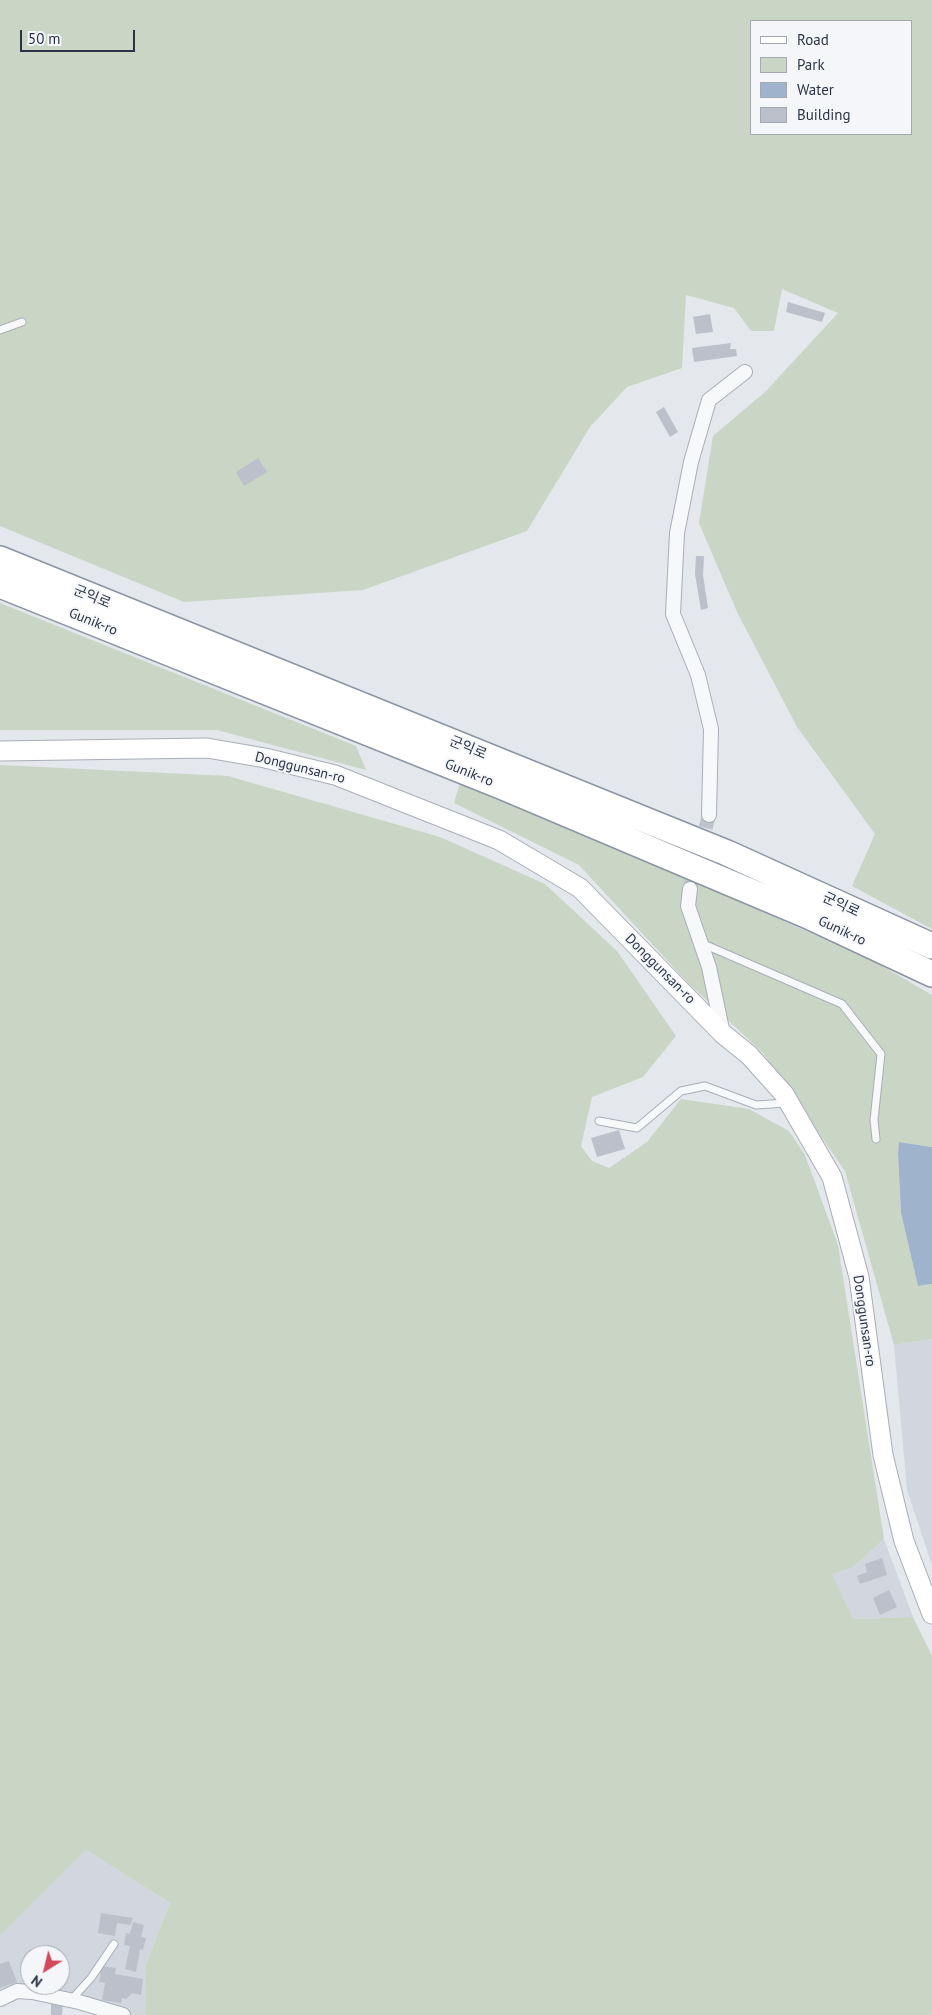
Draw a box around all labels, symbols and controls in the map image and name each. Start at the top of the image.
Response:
scale bar [22,20,138,52]
legend [750,20,912,135]
text: 50 m [28,29,61,48]
text: Road [797,30,829,49]
text: Park [797,55,825,74]
text: Water [797,80,834,99]
text: Building [797,105,851,124]
street label: 군익로 [71,582,113,612]
street label: Gunik-ro [66,605,120,639]
street label: 군익로 [447,733,489,763]
street label: Donggunsan-ro [253,749,347,787]
street label: Gunik-ro [442,756,496,790]
street label: 군익로 [820,889,862,921]
street label: Gunik-ro [815,913,869,949]
street label: Donggunsan-ro [621,930,699,1008]
street label: Donggunsan-ro [849,1274,879,1368]
north arrow [20,1945,70,1995]
text: N [28,1971,46,1991]

